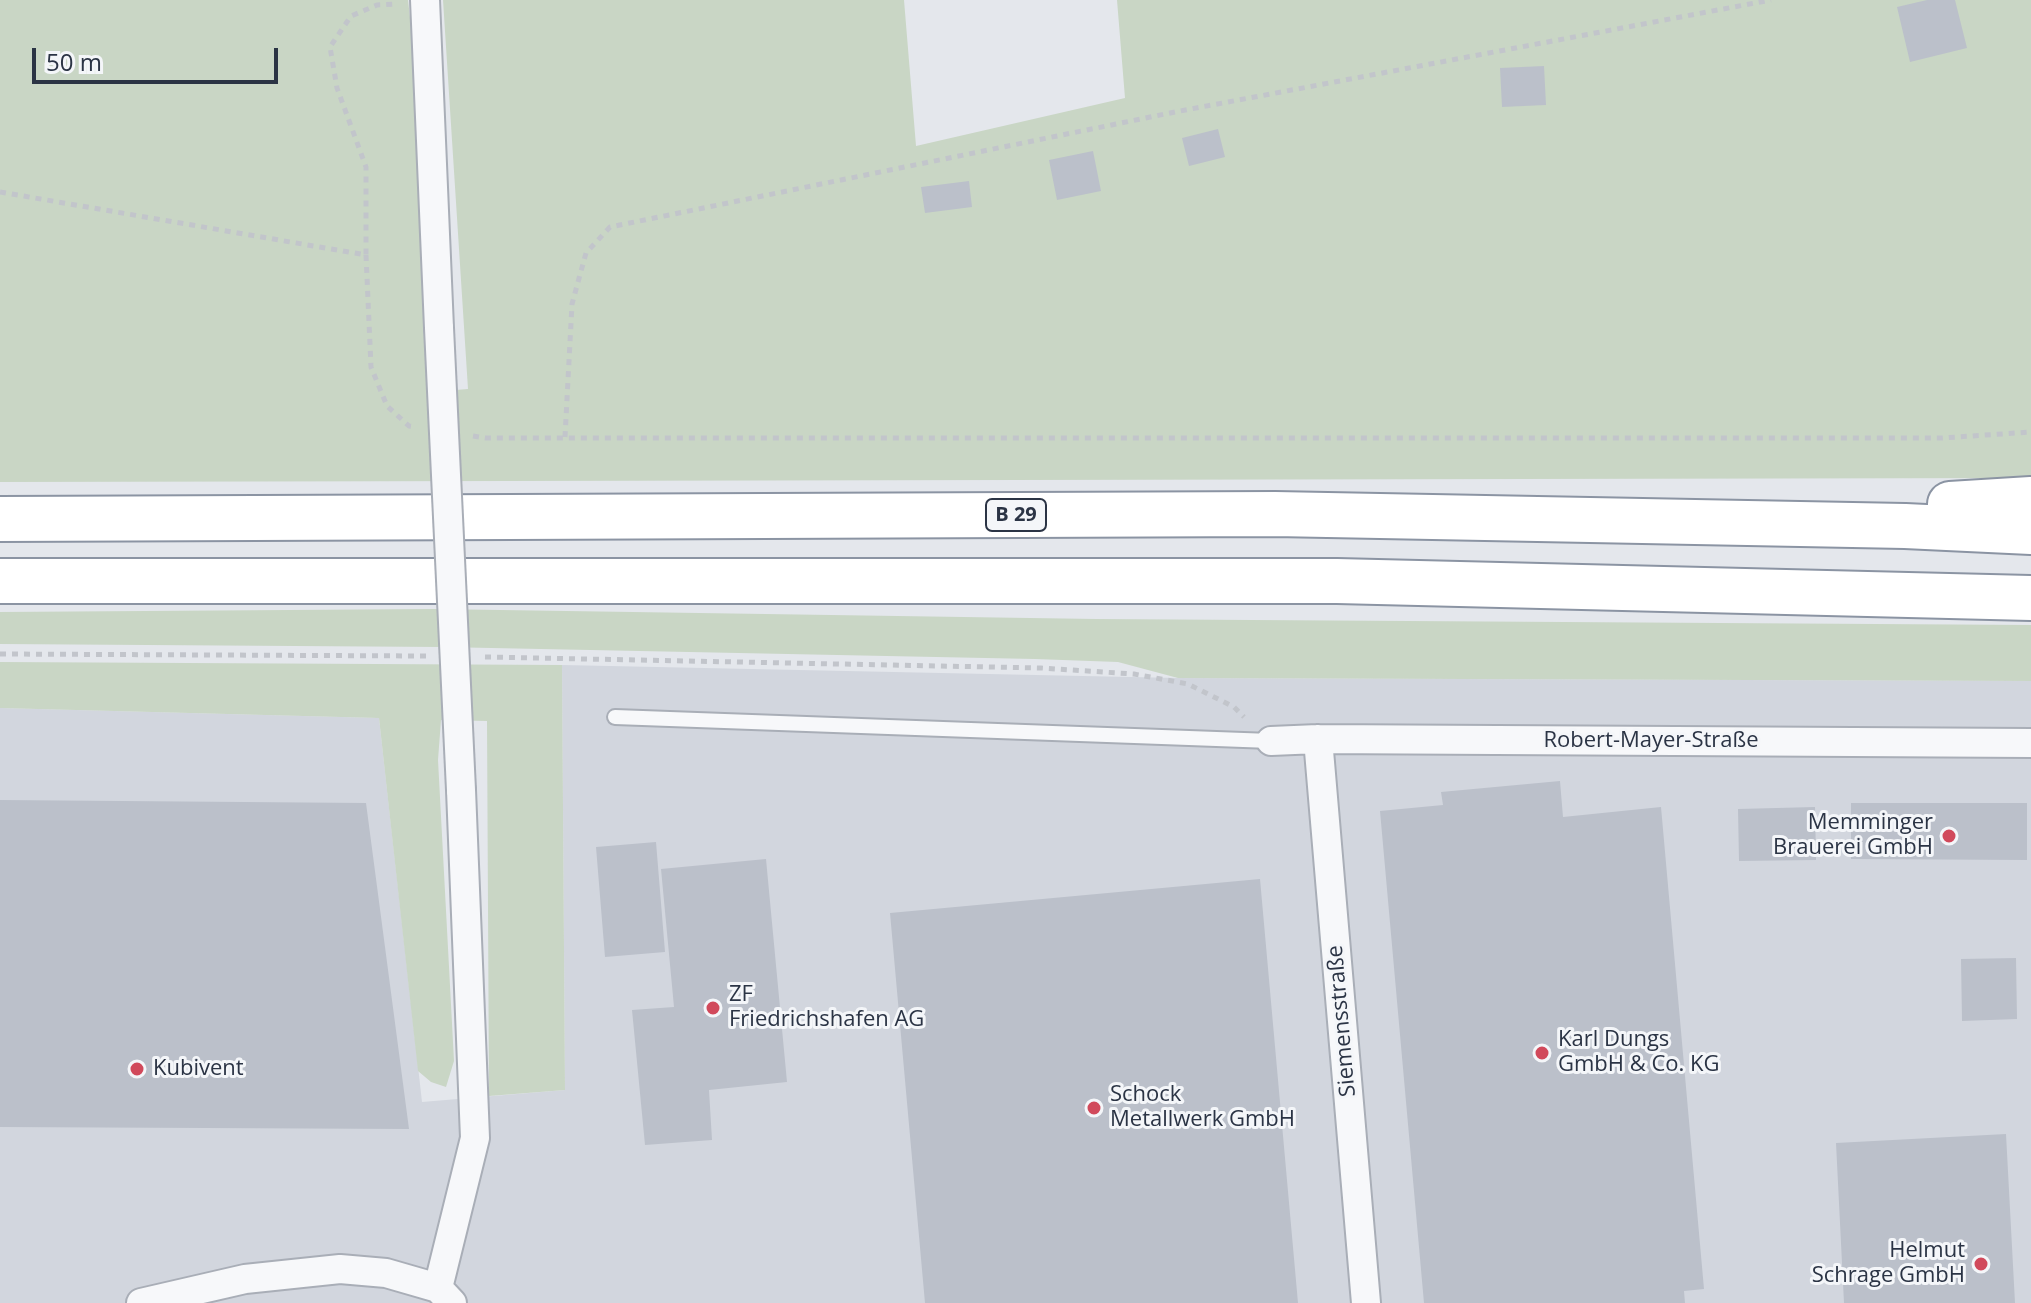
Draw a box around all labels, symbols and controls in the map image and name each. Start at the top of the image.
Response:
scale bar [36,32,282,82]
text: 50 m [46,45,102,78]
road number: B 29 [986,499,1046,531]
street label: Robert-Mayer-Straße [1543,728,1759,754]
place label: Memminger Brauerei GmbH [1773,810,1933,862]
marker: Memminger Brauerei GmbH [1940,827,1958,845]
street label: Siemensstraße [1322,944,1362,1098]
place label: ZF Friedrichshafen AG [729,982,924,1034]
marker: ZF Friedrichshafen AG [704,999,722,1017]
place label: Karl Dungs GmbH & Co. KG [1558,1027,1720,1078]
marker: Karl Dungs GmbH & Co. KG [1533,1044,1551,1062]
place label: Kubivent [153,1056,244,1082]
marker: Kubivent [128,1060,146,1078]
place label: Schock Metallwerk GmbH [1110,1082,1295,1134]
marker: Schock Metallwerk GmbH [1085,1099,1103,1117]
place label: Helmut Schrage GmbH [1812,1238,1965,1290]
marker: Helmut Schrage GmbH [1972,1255,1990,1273]

